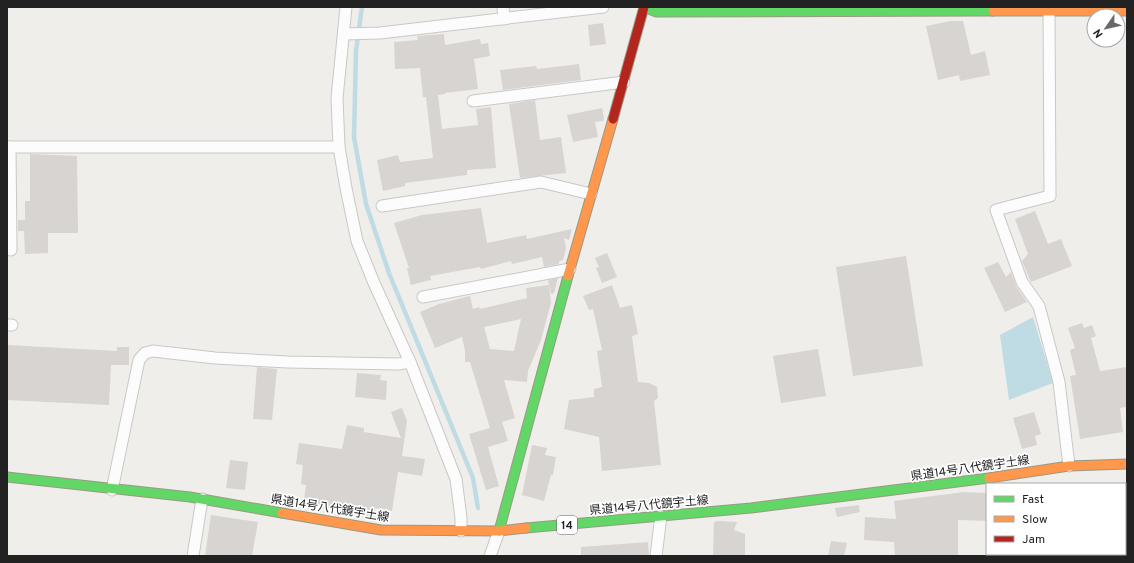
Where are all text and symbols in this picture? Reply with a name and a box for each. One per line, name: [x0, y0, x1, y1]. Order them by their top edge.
north arrow: [1086, 8, 1126, 48]
text: N: [1091, 26, 1107, 40]
street label: 県道14号八代鏡宇土線: [910, 453, 1031, 485]
legend: [986, 483, 1126, 555]
street label: 県道14号八代鏡宇土線: [269, 492, 390, 526]
text: Fast: [1022, 492, 1044, 508]
street label: 県道14号八代鏡宇土線: [589, 493, 709, 519]
text: Slow: [1022, 512, 1048, 528]
road number: 14: [557, 516, 577, 534]
text: Jam: [1022, 532, 1045, 548]

